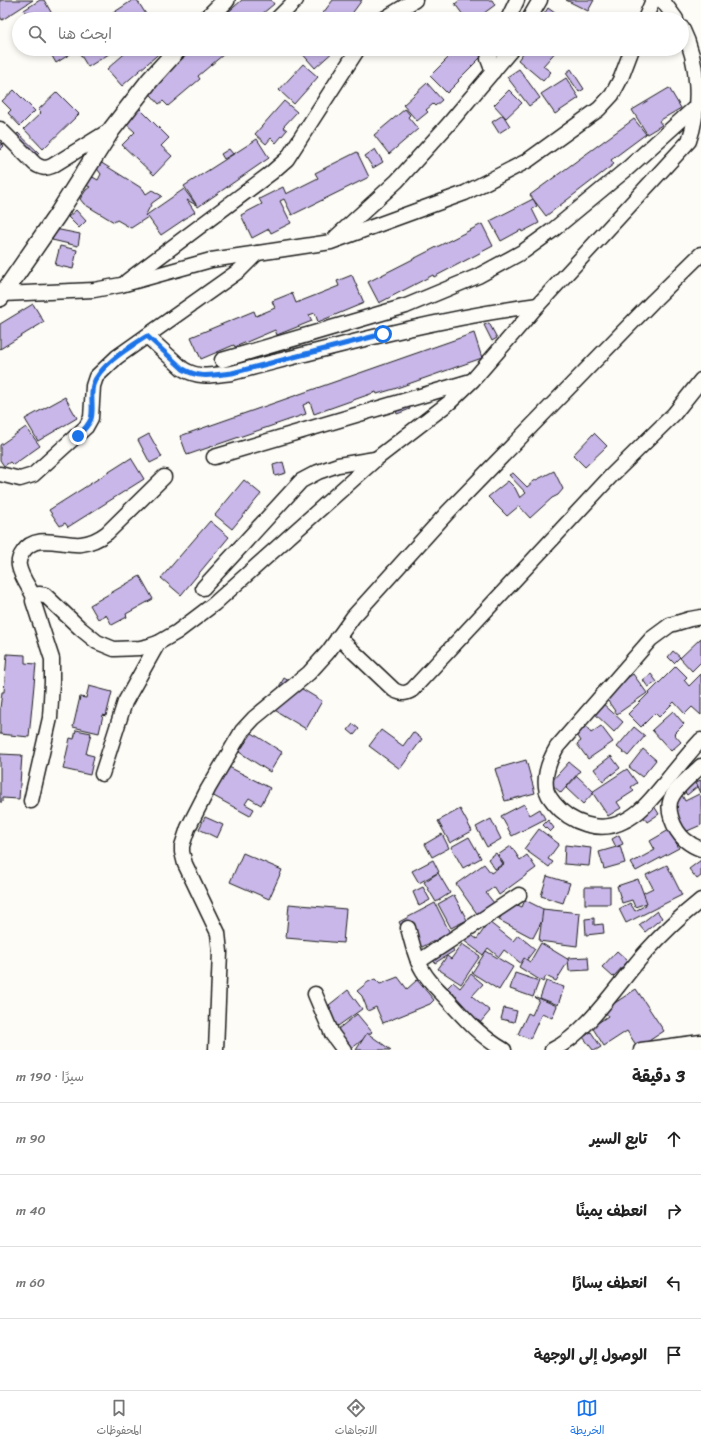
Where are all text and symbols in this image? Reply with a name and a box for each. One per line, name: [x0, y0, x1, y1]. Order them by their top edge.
search box: [12, 12, 689, 56]
text: ابحث هنا: [58, 21, 112, 47]
icon: search: [26, 23, 48, 45]
route start: [374, 325, 392, 343]
route end: [69, 427, 87, 445]
text: 3 دقيقة: [632, 1061, 685, 1091]
text: سيرًا · 190 m: [16, 1065, 84, 1088]
text: تابع السير: [590, 1126, 647, 1152]
text: 90 m: [16, 1127, 46, 1150]
icon: ahead: [663, 1128, 685, 1150]
text: انعطف يمينًا: [576, 1198, 647, 1224]
text: 40 m: [16, 1199, 46, 1222]
icon: right: [663, 1200, 685, 1222]
text: انعطف يسارًا: [572, 1270, 647, 1296]
text: 60 m: [16, 1271, 45, 1294]
icon: left: [663, 1272, 685, 1294]
text: الوصول إلى الوجهة: [534, 1342, 647, 1368]
icon: arrive: [663, 1344, 685, 1366]
tab: المحفوظات: [97, 1397, 142, 1440]
tab: الاتجاهات: [335, 1397, 377, 1440]
tab: الخريطة: [570, 1397, 605, 1440]

